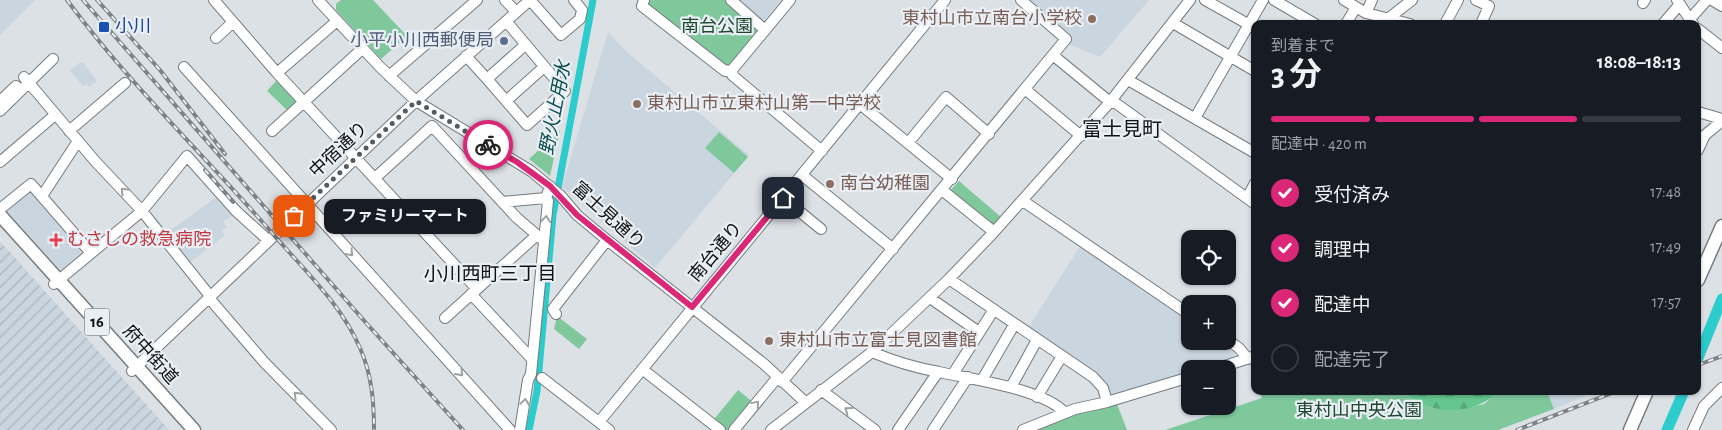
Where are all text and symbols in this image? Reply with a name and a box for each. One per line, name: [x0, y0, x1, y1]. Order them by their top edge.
place label: 東村山市立南台小学校: [902, 8, 1082, 28]
marker: 東村山市立南台小学校: [1086, 13, 1098, 25]
park label: 南台公園: [681, 16, 753, 36]
place label: 小川: [115, 17, 151, 36]
marker: 小川: [97, 20, 111, 34]
place label: 小平小川西郵便局: [350, 31, 494, 50]
marker: 小平小川西郵便局: [498, 35, 510, 47]
text: 到着まで: [1271, 38, 1335, 54]
text: 18:08–18:13: [1597, 53, 1681, 72]
water label: 野火止用水: [537, 57, 575, 156]
text: 3 分: [1271, 59, 1322, 91]
place label: 東村山市立東村山第一中学校: [647, 93, 881, 113]
marker: 東村山市立東村山第一中学校: [631, 98, 643, 110]
street label: 中宿通り: [306, 118, 371, 181]
district label: 富士見町: [1082, 118, 1162, 140]
courier: [463, 120, 513, 170]
icon: bike: [474, 131, 502, 159]
text: 配達中 · 420 m: [1271, 136, 1367, 152]
place label: 南台幼稚園: [840, 173, 930, 193]
pin: [762, 177, 804, 219]
street label: 富士見通り: [569, 178, 648, 253]
marker: 南台幼稚園: [824, 178, 836, 190]
icon: check: [1271, 179, 1299, 207]
icon: home: [769, 184, 797, 212]
text: 17:48: [1650, 184, 1681, 200]
text: 受付済み: [1314, 186, 1390, 205]
one-way arrow: [121, 188, 130, 197]
pin: [273, 195, 315, 237]
callout: ファミリーマート: [324, 198, 486, 234]
icon: bag: [280, 202, 308, 230]
text: ファミリーマート: [341, 208, 469, 224]
one-way arrow: [540, 215, 551, 223]
street label: 南台通り: [684, 217, 746, 285]
place label: むさしの救急病院: [67, 229, 211, 249]
map controls: [1181, 230, 1236, 415]
button: locate: [1181, 230, 1236, 285]
marker: むさしの救急病院: [49, 233, 63, 247]
icon: check: [1271, 234, 1299, 262]
text: 17:49: [1650, 239, 1681, 255]
text: 調理中: [1314, 241, 1371, 260]
one-way arrow: [344, 248, 353, 257]
district label: 小川西町三丁目: [423, 264, 557, 284]
icon: check: [1271, 289, 1299, 317]
text: 17:57: [1652, 294, 1681, 310]
button: +: [1181, 295, 1236, 350]
text: 配達中: [1314, 296, 1371, 315]
road number: 16: [84, 308, 110, 336]
street label: 府中街道: [119, 321, 182, 388]
place label: 東村山市立富士見図書館: [779, 330, 977, 350]
marker: 東村山市立富士見図書館: [763, 335, 775, 347]
text: 配達完了: [1314, 351, 1390, 370]
button: −: [1181, 360, 1236, 415]
one-way arrow: [454, 368, 463, 377]
one-way arrow: [294, 392, 303, 401]
one-way arrow: [520, 397, 530, 406]
one-way arrow: [750, 400, 759, 409]
park label: 東村山中央公園: [1296, 400, 1422, 420]
one-way arrow: [844, 407, 854, 416]

